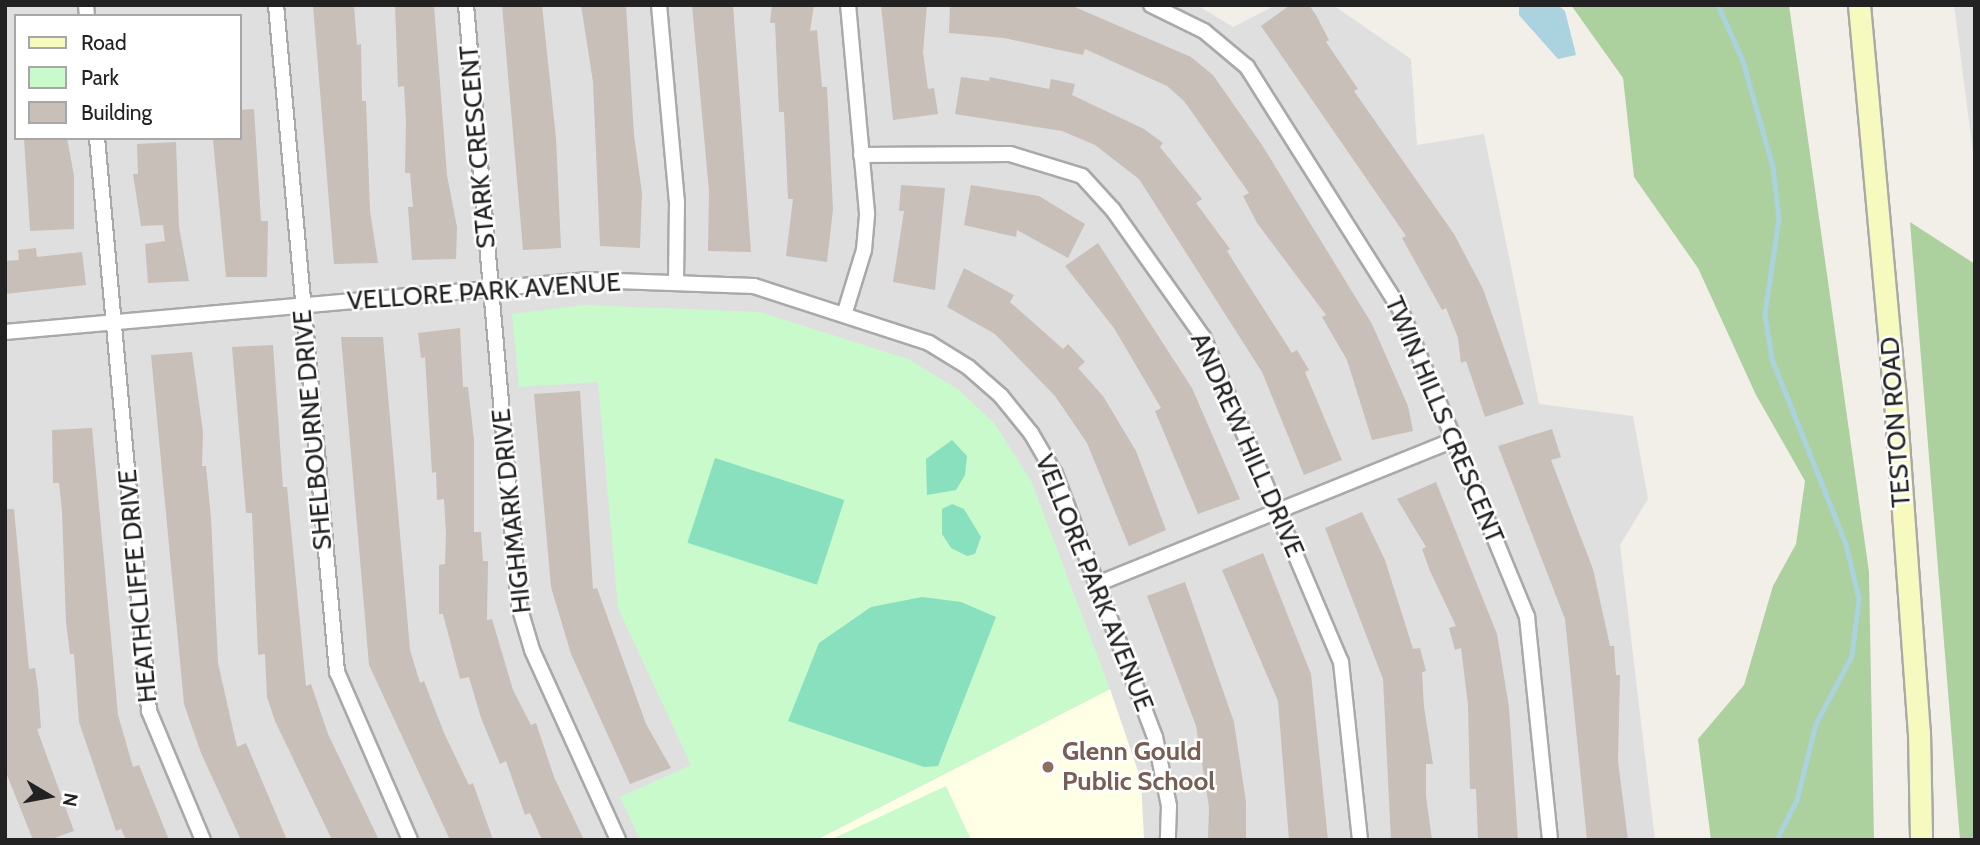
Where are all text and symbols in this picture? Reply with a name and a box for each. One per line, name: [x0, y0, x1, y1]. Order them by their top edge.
legend: [14, 14, 242, 140]
text: Road: [81, 30, 127, 55]
street label: STARK CRESCENT: [454, 44, 502, 250]
text: Park: [81, 65, 119, 90]
text: Building: [81, 100, 152, 125]
street label: VELLORE PARK AVENUE: [346, 267, 622, 317]
street label: TWIN HILLS CRESCENT: [1378, 292, 1510, 548]
street label: SHELBOURNE DRIVE: [287, 309, 339, 551]
street label: ANDREW HILL DRIVE: [1184, 328, 1310, 562]
street label: TESTON ROAD: [1874, 336, 1918, 508]
street label: HIGHMARK DRIVE: [486, 407, 538, 615]
street label: VELLORE PARK AVENUE: [1028, 450, 1160, 716]
street label: HEATHCLIFFE DRIVE: [112, 468, 164, 704]
place label: Glenn Gould Public School: [1062, 736, 1215, 798]
marker: Glenn Gould Public School: [1040, 759, 1056, 775]
north arrow: [14, 761, 84, 831]
text: N: [58, 791, 83, 808]

